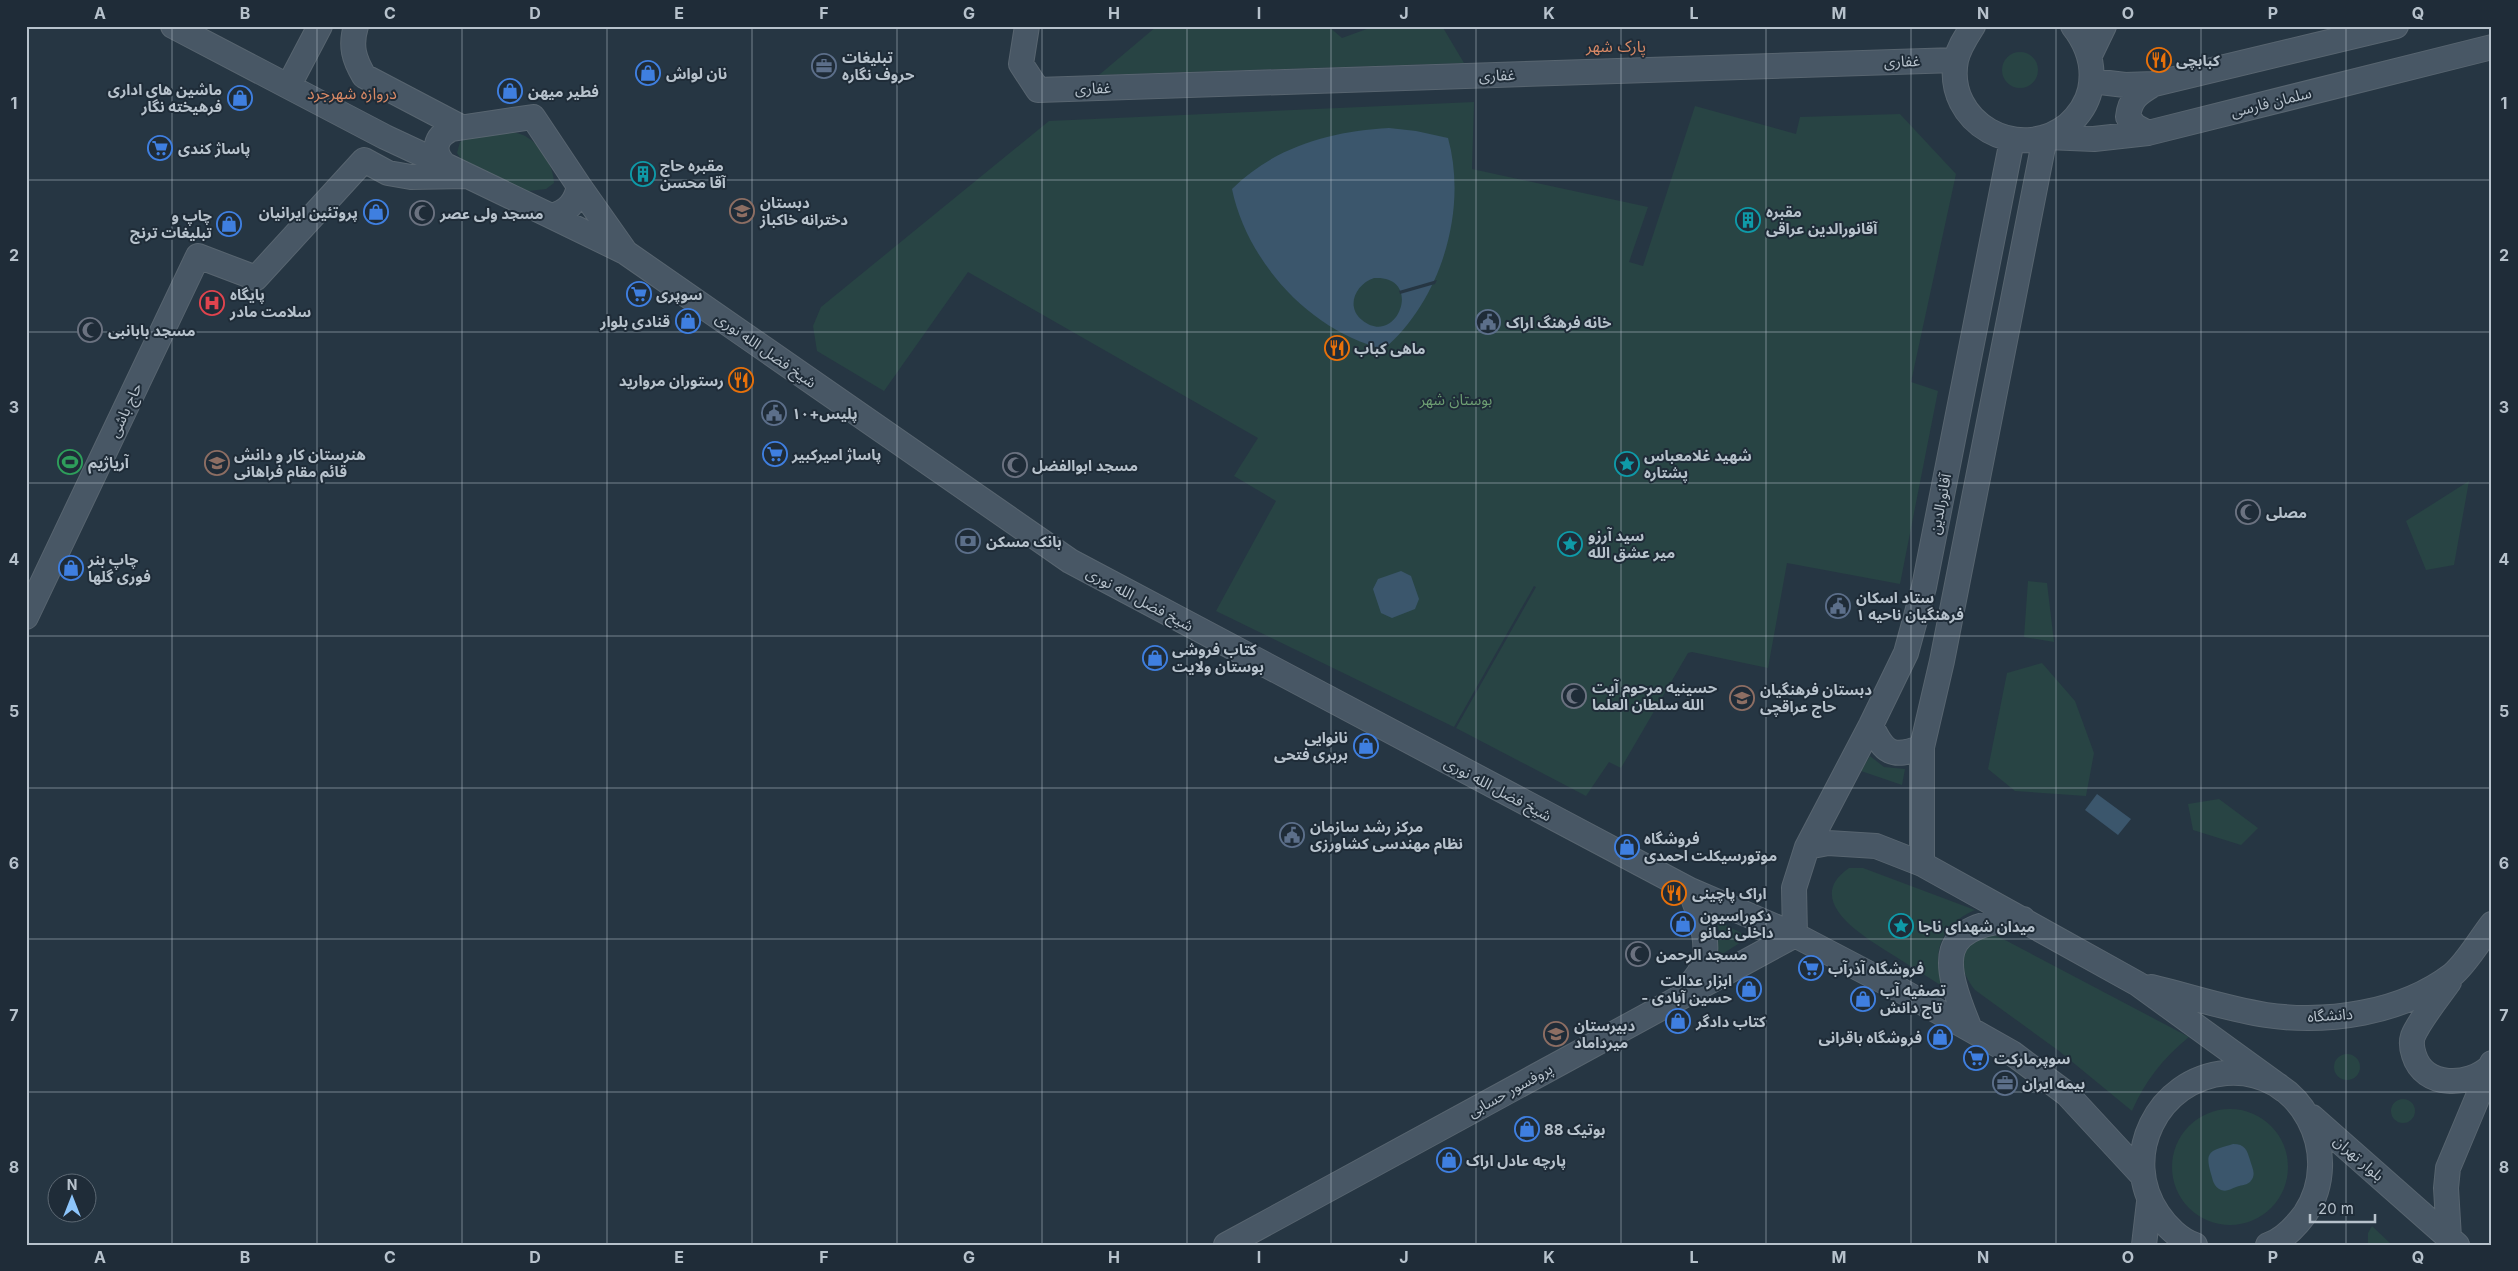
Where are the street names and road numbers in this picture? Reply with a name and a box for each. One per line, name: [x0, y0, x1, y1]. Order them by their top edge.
street label: غفاری: [1884, 51, 1921, 71]
street label: غفاری: [1479, 65, 1516, 85]
street label: غفاری: [1075, 78, 1112, 98]
street label: سلمان فارسی: [2229, 83, 2314, 121]
street label: شیخ فضل الله نوری: [710, 308, 820, 394]
street label: حاج باشی: [104, 379, 149, 442]
street label: آقانورالدین: [1925, 471, 1955, 536]
street label: شیخ فضل الله نوری: [1082, 563, 1197, 638]
street label: شیخ فضل الله نوری: [1440, 753, 1555, 828]
street label: دانشگاه: [2307, 1004, 2353, 1026]
street label: پروفسور حسابی: [1464, 1059, 1556, 1122]
street label: بلوار تهران: [2330, 1131, 2388, 1185]

